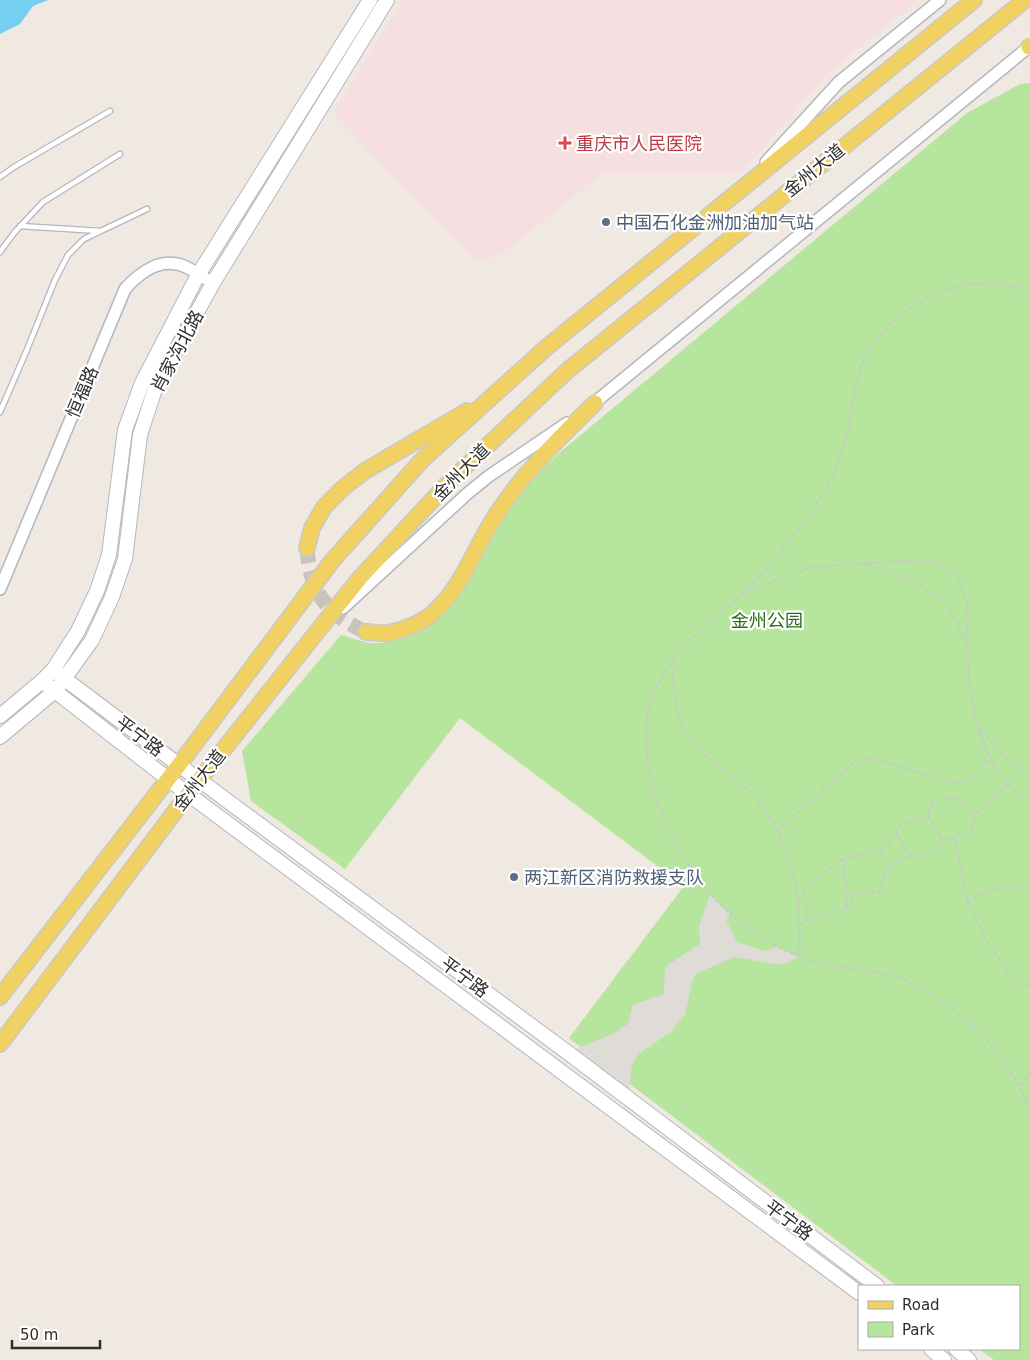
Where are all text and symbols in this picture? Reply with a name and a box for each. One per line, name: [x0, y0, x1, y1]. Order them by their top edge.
place label: 重庆市人民医院: [576, 133, 702, 154]
marker: 重庆市人民医院: [558, 136, 572, 150]
street label: 金州大道: [779, 139, 849, 201]
place label: 中国石化金洲加油加气站: [616, 212, 814, 233]
marker: 中国石化金洲加油加气站: [600, 216, 612, 228]
street label: 肖家沟北路: [147, 306, 207, 396]
street label: 恒福路: [62, 363, 102, 421]
street label: 金州大道: [428, 439, 494, 505]
park label: 金州公园: [731, 610, 803, 631]
street label: 平宁路: [112, 711, 168, 761]
street label: 金州大道: [169, 745, 229, 815]
place label: 两江新区消防救援支队: [524, 867, 704, 888]
marker: 两江新区消防救援支队: [508, 871, 520, 883]
street label: 平宁路: [437, 952, 493, 1002]
street label: 平宁路: [761, 1195, 817, 1245]
legend: [858, 1285, 1020, 1350]
text: Road: [902, 1296, 940, 1314]
scale bar: [12, 1318, 100, 1350]
text: Park: [902, 1321, 935, 1339]
text: 50 m: [20, 1326, 58, 1344]

